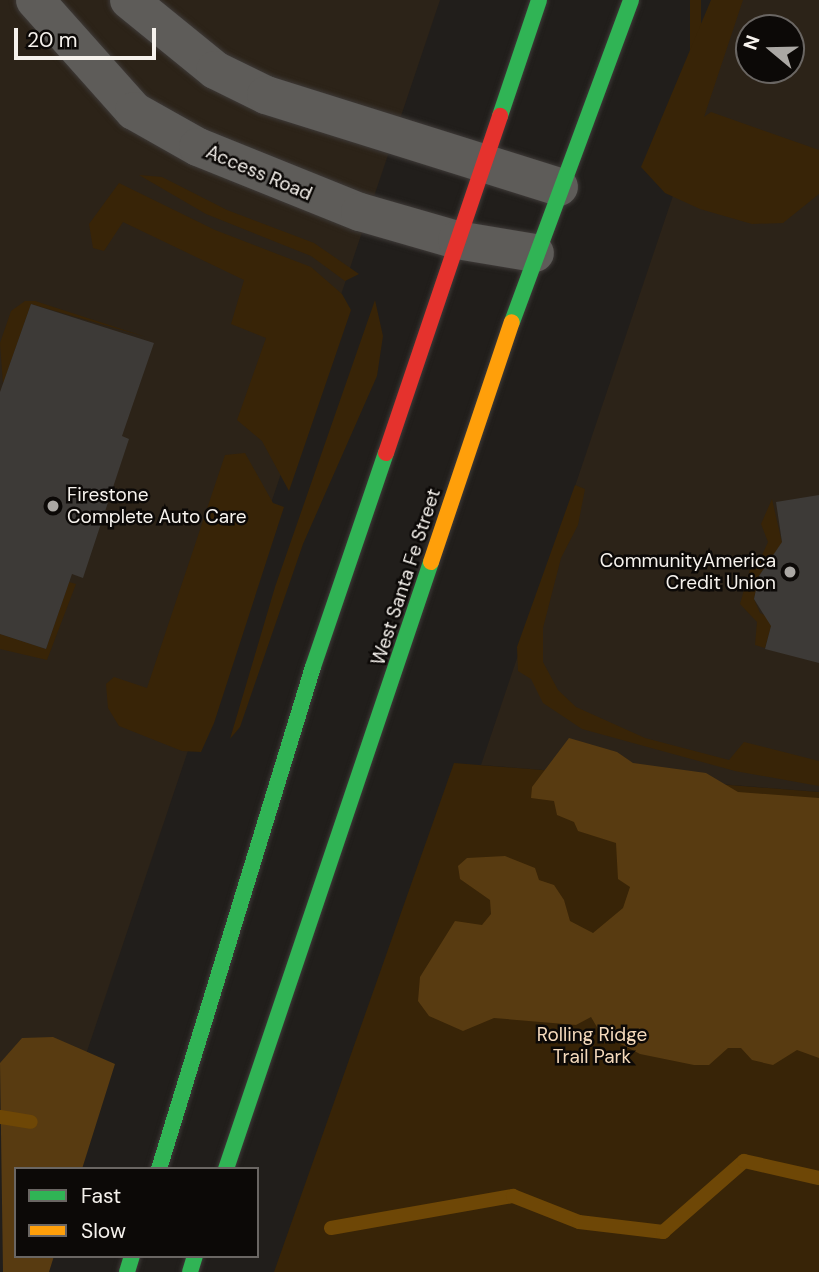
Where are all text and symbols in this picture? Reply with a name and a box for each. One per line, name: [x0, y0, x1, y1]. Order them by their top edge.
scale bar: [18, 14, 159, 58]
north arrow: [735, 14, 805, 84]
text: 20 m: [27, 26, 78, 54]
text: N: [737, 32, 766, 53]
street label: Access Road: [203, 140, 315, 206]
place label: Firestone Complete Auto Care: [67, 484, 247, 528]
street label: West Santa Fe Street: [367, 486, 445, 668]
marker: Firestone Complete Auto Care: [45, 498, 61, 514]
place label: CommunityAmerica Credit Union: [600, 550, 776, 594]
marker: CommunityAmerica Credit Union: [782, 564, 798, 580]
park label: Rolling Ridge Trail Park: [537, 1024, 647, 1068]
legend: [14, 1167, 259, 1258]
text: Fast: [81, 1182, 121, 1210]
text: Slow: [81, 1217, 126, 1245]

